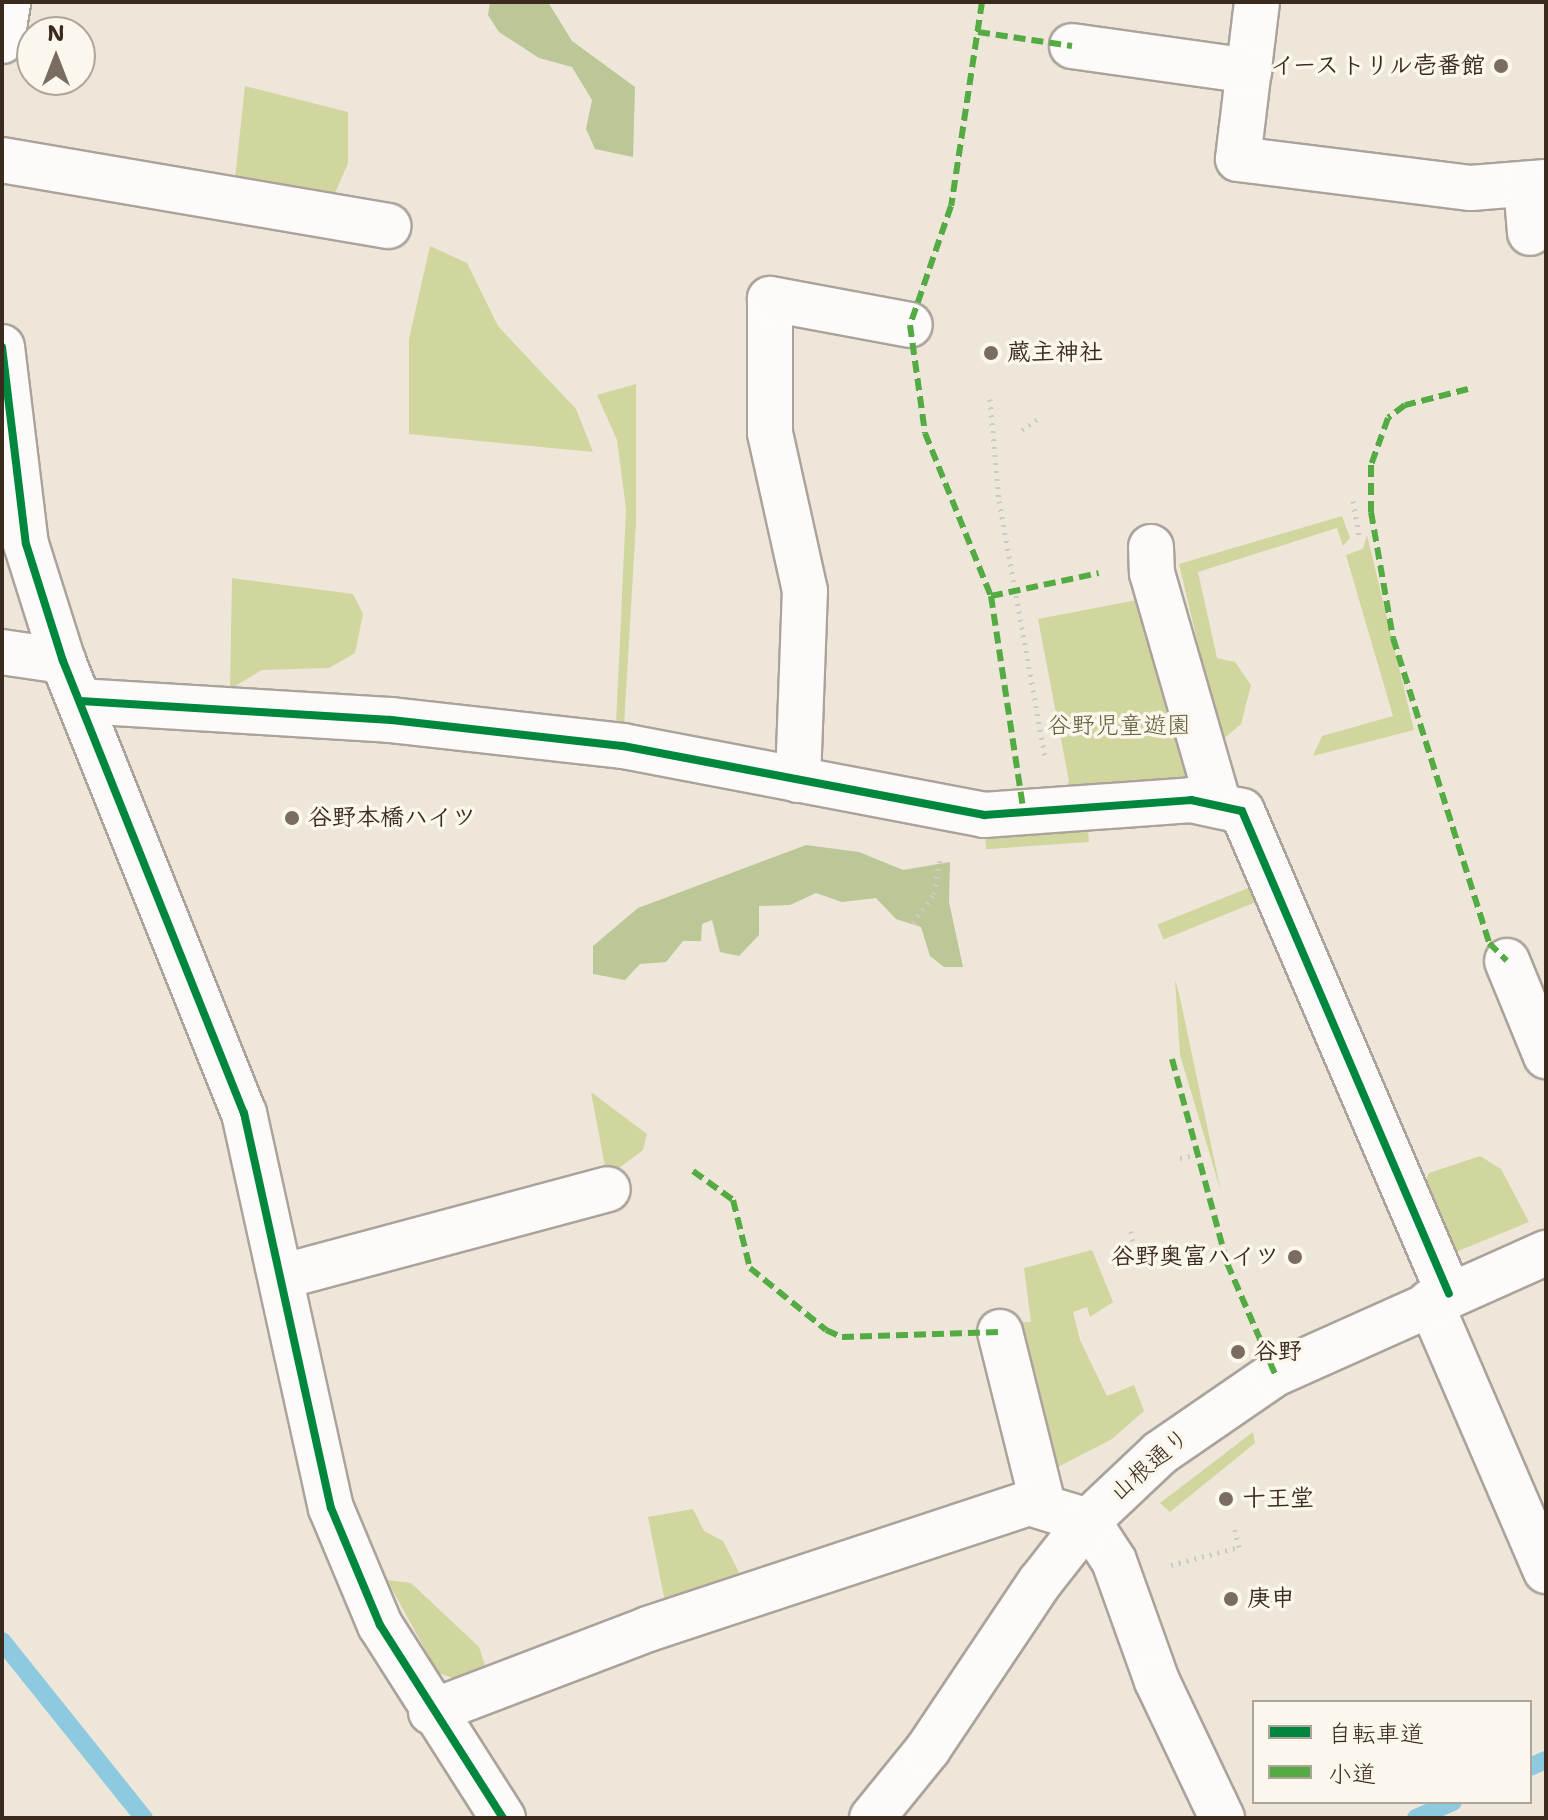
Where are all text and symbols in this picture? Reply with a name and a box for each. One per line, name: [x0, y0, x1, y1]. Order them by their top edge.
north arrow: [16, 16, 96, 96]
text: N: [47, 19, 65, 48]
place label: イーストリル壱番館: [1271, 52, 1485, 80]
marker: イーストリル壱番館: [1492, 57, 1510, 75]
place label: 蔵主神社: [1007, 339, 1103, 367]
marker: 蔵主神社: [982, 344, 1000, 362]
park label: 谷野児童遊園: [1047, 712, 1191, 740]
place label: 谷野本橋ハイツ: [308, 804, 476, 832]
marker: 谷野本橋ハイツ: [283, 809, 301, 827]
place label: 谷野奥富ハイツ: [1111, 1243, 1279, 1271]
marker: 谷野奥富ハイツ: [1286, 1248, 1304, 1266]
place label: 谷野: [1254, 1338, 1302, 1366]
marker: 谷野: [1229, 1343, 1247, 1361]
street label: 山根通り: [1104, 1423, 1196, 1507]
place label: 十王堂: [1242, 1485, 1314, 1513]
marker: 十王堂: [1217, 1490, 1235, 1508]
place label: 庚申: [1247, 1585, 1295, 1613]
marker: 庚申: [1222, 1590, 1240, 1608]
legend: [1252, 1700, 1532, 1804]
text: 自転車道: [1328, 1718, 1424, 1750]
text: 小道: [1328, 1758, 1376, 1790]

